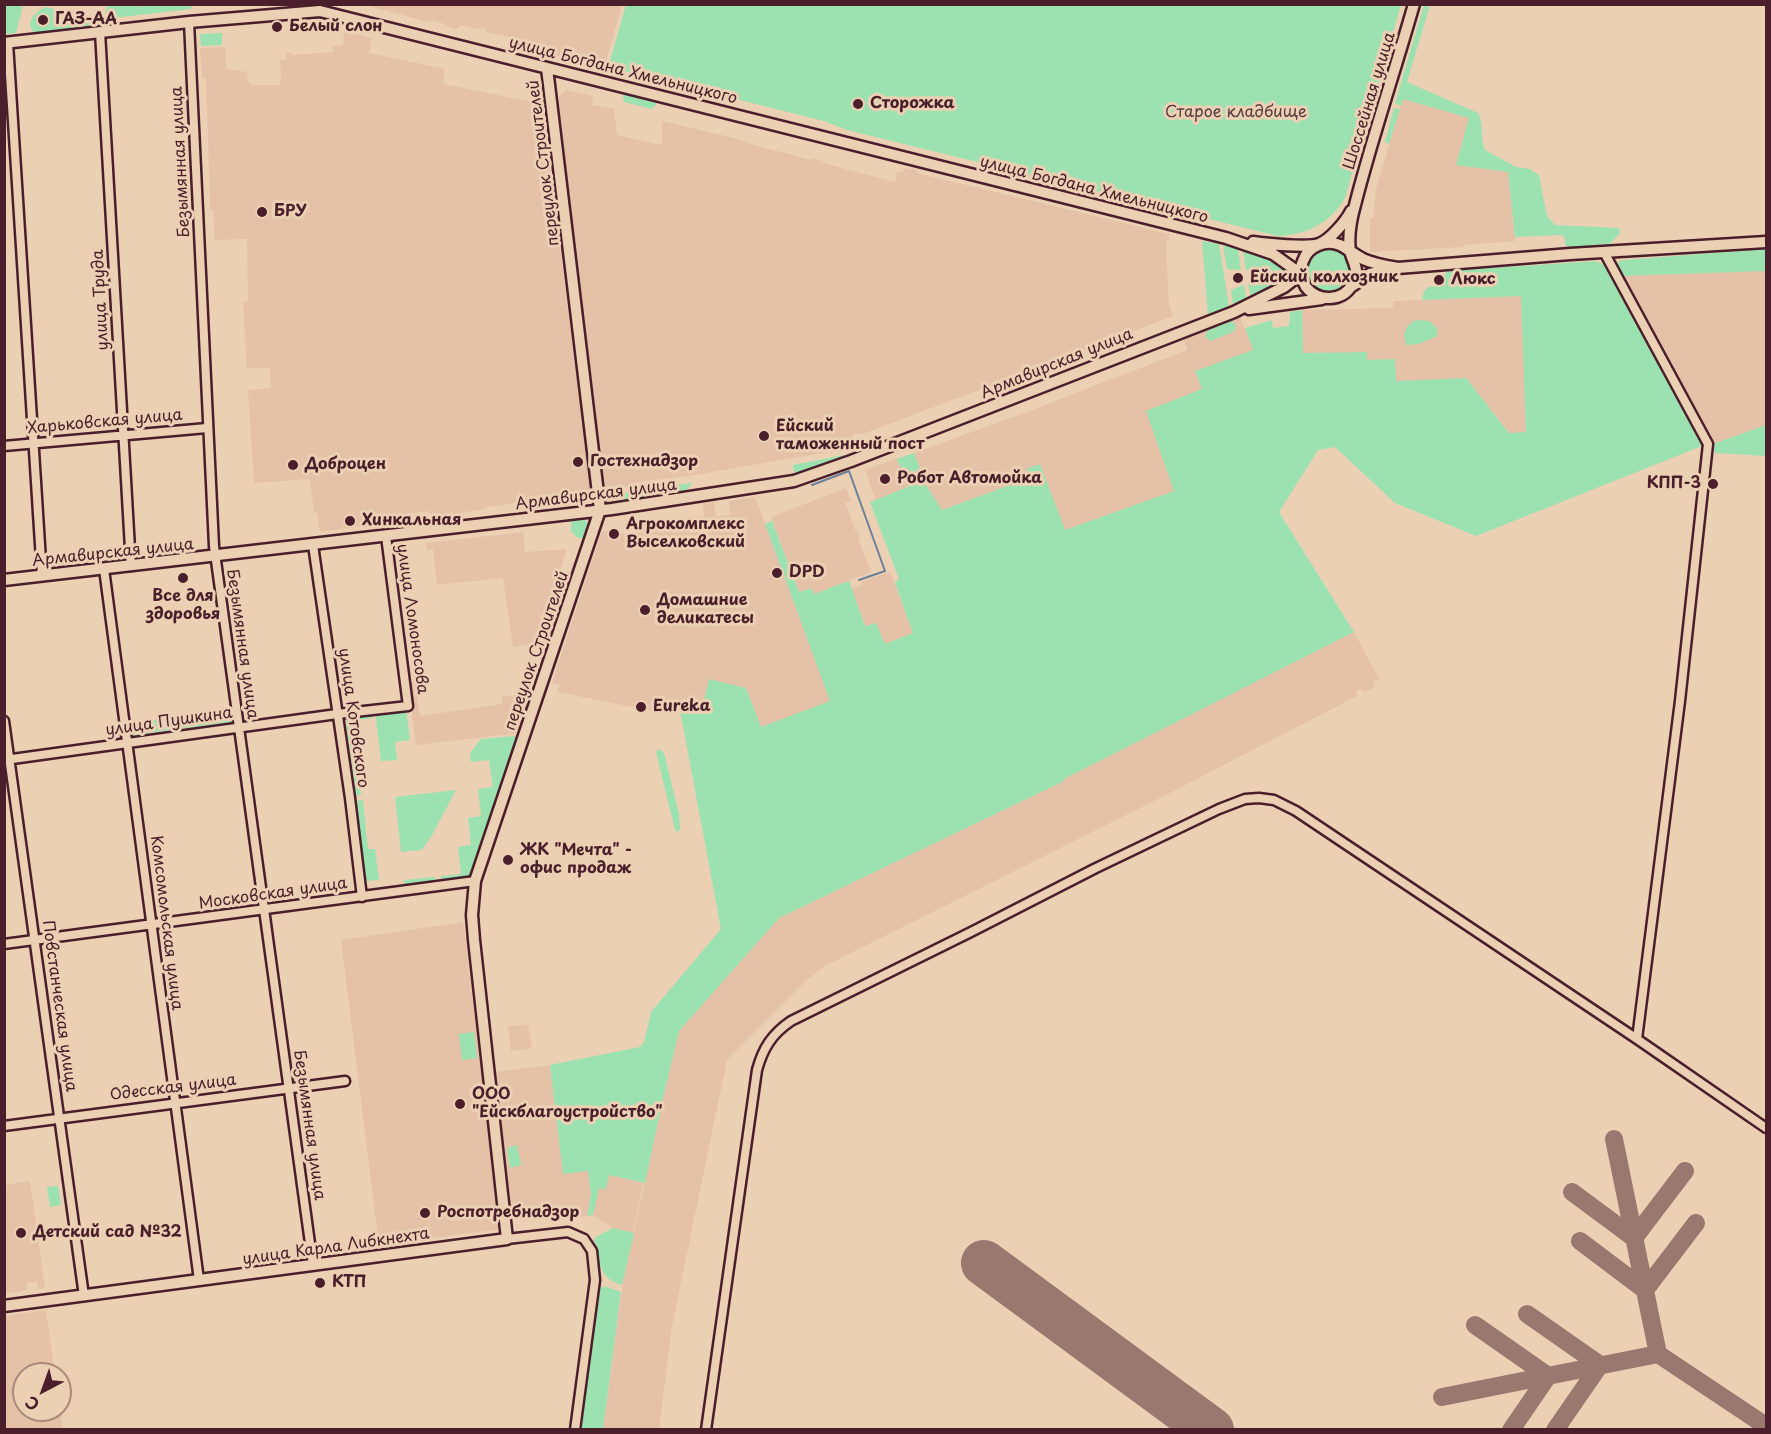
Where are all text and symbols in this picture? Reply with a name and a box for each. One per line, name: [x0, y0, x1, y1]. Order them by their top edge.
place label: ГАЗ-АА: [55, 10, 117, 30]
marker: ГАЗ-АА: [36, 13, 50, 27]
place label: Белый слон: [289, 17, 382, 37]
marker: Белый слон: [270, 20, 284, 34]
street label: Шоссейная улица: [1340, 30, 1400, 172]
street label: улица Богдана Хмельницкого: [507, 33, 739, 109]
street label: переулок Строителей: [524, 79, 564, 247]
street label: Безымянная улица: [167, 86, 195, 238]
place label: Сторожка: [870, 94, 955, 114]
marker: Сторожка: [851, 97, 865, 111]
park label: Старое кладбище: [1165, 103, 1307, 123]
street label: улица Богдана Хмельницкого: [978, 152, 1210, 228]
place label: БРУ: [274, 202, 306, 222]
marker: БРУ: [255, 205, 269, 219]
street label: улица Труда: [89, 249, 113, 351]
place label: Ейский колхозник: [1250, 268, 1398, 288]
place label: Люкс: [1451, 270, 1496, 290]
marker: Ейский колхозник: [1231, 271, 1245, 285]
marker: Люкс: [1432, 273, 1446, 287]
street label: Армавирская улица: [978, 325, 1136, 403]
street label: Харьковская улица: [27, 406, 183, 438]
place label: Ейский таможенный пост: [776, 417, 924, 455]
marker: Ейский таможенный пост: [757, 429, 771, 443]
place label: Гостехнадзор: [590, 452, 698, 472]
place label: Доброцен: [305, 455, 386, 475]
marker: Гостехнадзор: [571, 455, 585, 469]
marker: Доброцен: [286, 458, 300, 472]
place label: Робот Автомойка: [897, 469, 1042, 489]
marker: Робот Автомойка: [878, 472, 892, 486]
place label: КПП-3: [1647, 474, 1701, 494]
street label: Армавирская улица: [514, 476, 678, 514]
marker: КПП-3: [1706, 477, 1720, 491]
place label: Хинкальная: [362, 511, 461, 531]
marker: Хинкальная: [343, 514, 357, 528]
place label: Агрокомплекс Выселковский: [626, 515, 745, 553]
marker: Агрокомплекс Выселковский: [607, 527, 621, 541]
street label: Армавирская улица: [31, 535, 195, 571]
street label: улица Ломоносова: [392, 543, 432, 695]
place label: DPD: [789, 563, 825, 583]
marker: DPD: [770, 566, 784, 580]
street label: Безымянная улица: [222, 568, 262, 720]
street label: переулок Строителей: [501, 569, 573, 733]
marker: Все для здоровья: [176, 571, 190, 585]
place label: Все для здоровья: [146, 587, 220, 625]
place label: Домашние деликатесы: [657, 591, 754, 629]
marker: Домашние деликатесы: [638, 603, 652, 617]
street label: улица Котовского: [334, 647, 372, 789]
place label: Eureka: [653, 697, 710, 717]
marker: Eureka: [634, 700, 648, 714]
street label: улица Пушкина: [104, 704, 234, 740]
street label: Комсомольская улица: [146, 835, 186, 1011]
place label: ЖК "Мечта" - офис продаж: [520, 841, 632, 879]
marker: ЖК "Мечта" - офис продаж: [501, 853, 515, 867]
street label: Московская улица: [198, 874, 348, 914]
street label: Повстанческая улица: [37, 919, 81, 1093]
street label: Безымянная улица: [289, 1049, 329, 1201]
street label: Одесская улица: [109, 1071, 237, 1105]
place label: ООО "Ейскблагоустройство": [472, 1085, 663, 1123]
marker: ООО "Ейскблагоустройство": [453, 1097, 467, 1111]
place label: Роспотребнадзор: [437, 1203, 579, 1223]
marker: Роспотребнадзор: [418, 1206, 432, 1220]
place label: Детский сад №32: [33, 1223, 182, 1243]
street label: улица Карла Либкнехта: [241, 1224, 431, 1270]
marker: Детский сад №32: [14, 1226, 28, 1240]
place label: КТП: [332, 1273, 367, 1293]
marker: КТП: [313, 1276, 327, 1290]
north arrow: [12, 1362, 72, 1422]
text: С: [19, 1391, 44, 1417]

